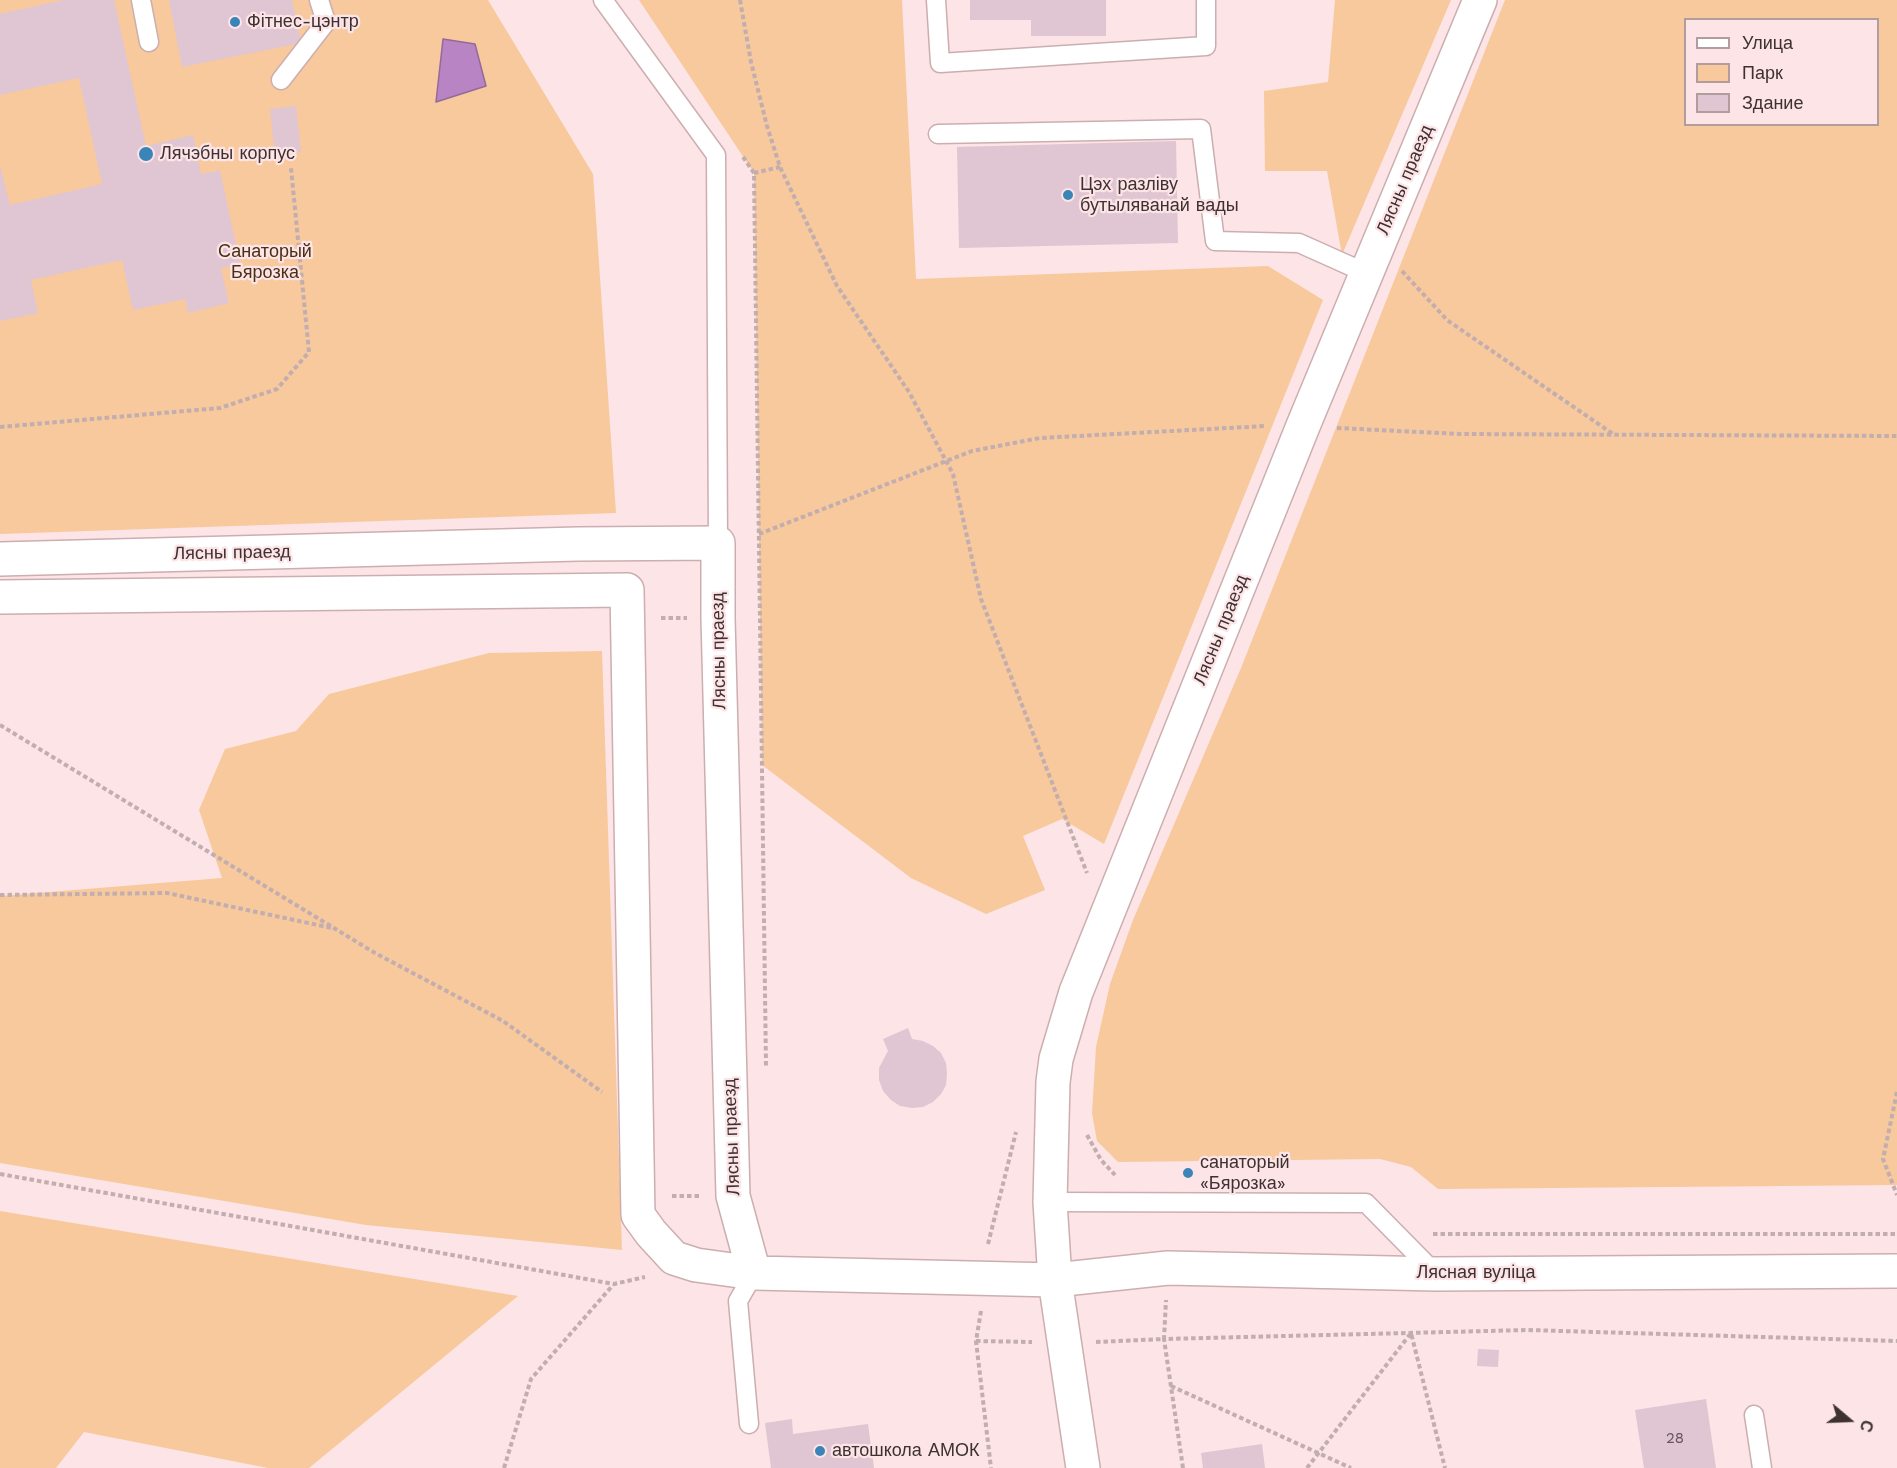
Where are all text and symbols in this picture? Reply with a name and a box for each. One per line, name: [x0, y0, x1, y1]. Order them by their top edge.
place label: Фітнес-цэнтр: [247, 11, 359, 33]
marker: Фітнес-цэнтр: [228, 15, 242, 29]
legend: [1684, 18, 1879, 126]
text: Улица: [1742, 32, 1793, 53]
text: Парк: [1742, 62, 1783, 83]
text: Здание: [1742, 92, 1803, 113]
street label: Лясны праезд: [1372, 122, 1438, 238]
place label: Лячэбны корпус: [160, 143, 295, 165]
marker: Лячэбны корпус: [137, 145, 155, 163]
place label: Цэх разліву бутыляванай вады: [1080, 174, 1239, 216]
marker: Цэх разліву бутыляванай вады: [1061, 188, 1075, 202]
park label: Санаторый Бярозка: [218, 241, 312, 284]
street label: Лясны праезд: [173, 541, 291, 565]
street label: Лясны праезд: [1189, 572, 1253, 688]
street label: Лясны праезд: [707, 592, 731, 710]
street label: Лясны праезд: [719, 1078, 745, 1196]
place label: санаторый «Бярозка»: [1200, 1152, 1290, 1194]
marker: санаторый «Бярозка»: [1181, 1166, 1195, 1180]
street label: Лясная вуліца: [1417, 1262, 1535, 1284]
north arrow: [1819, 1390, 1879, 1450]
text: С: [1856, 1417, 1877, 1435]
house number: 28: [1666, 1430, 1684, 1448]
place label: автошкола АМОК: [832, 1440, 980, 1462]
marker: автошкола АМОК: [813, 1444, 827, 1458]

